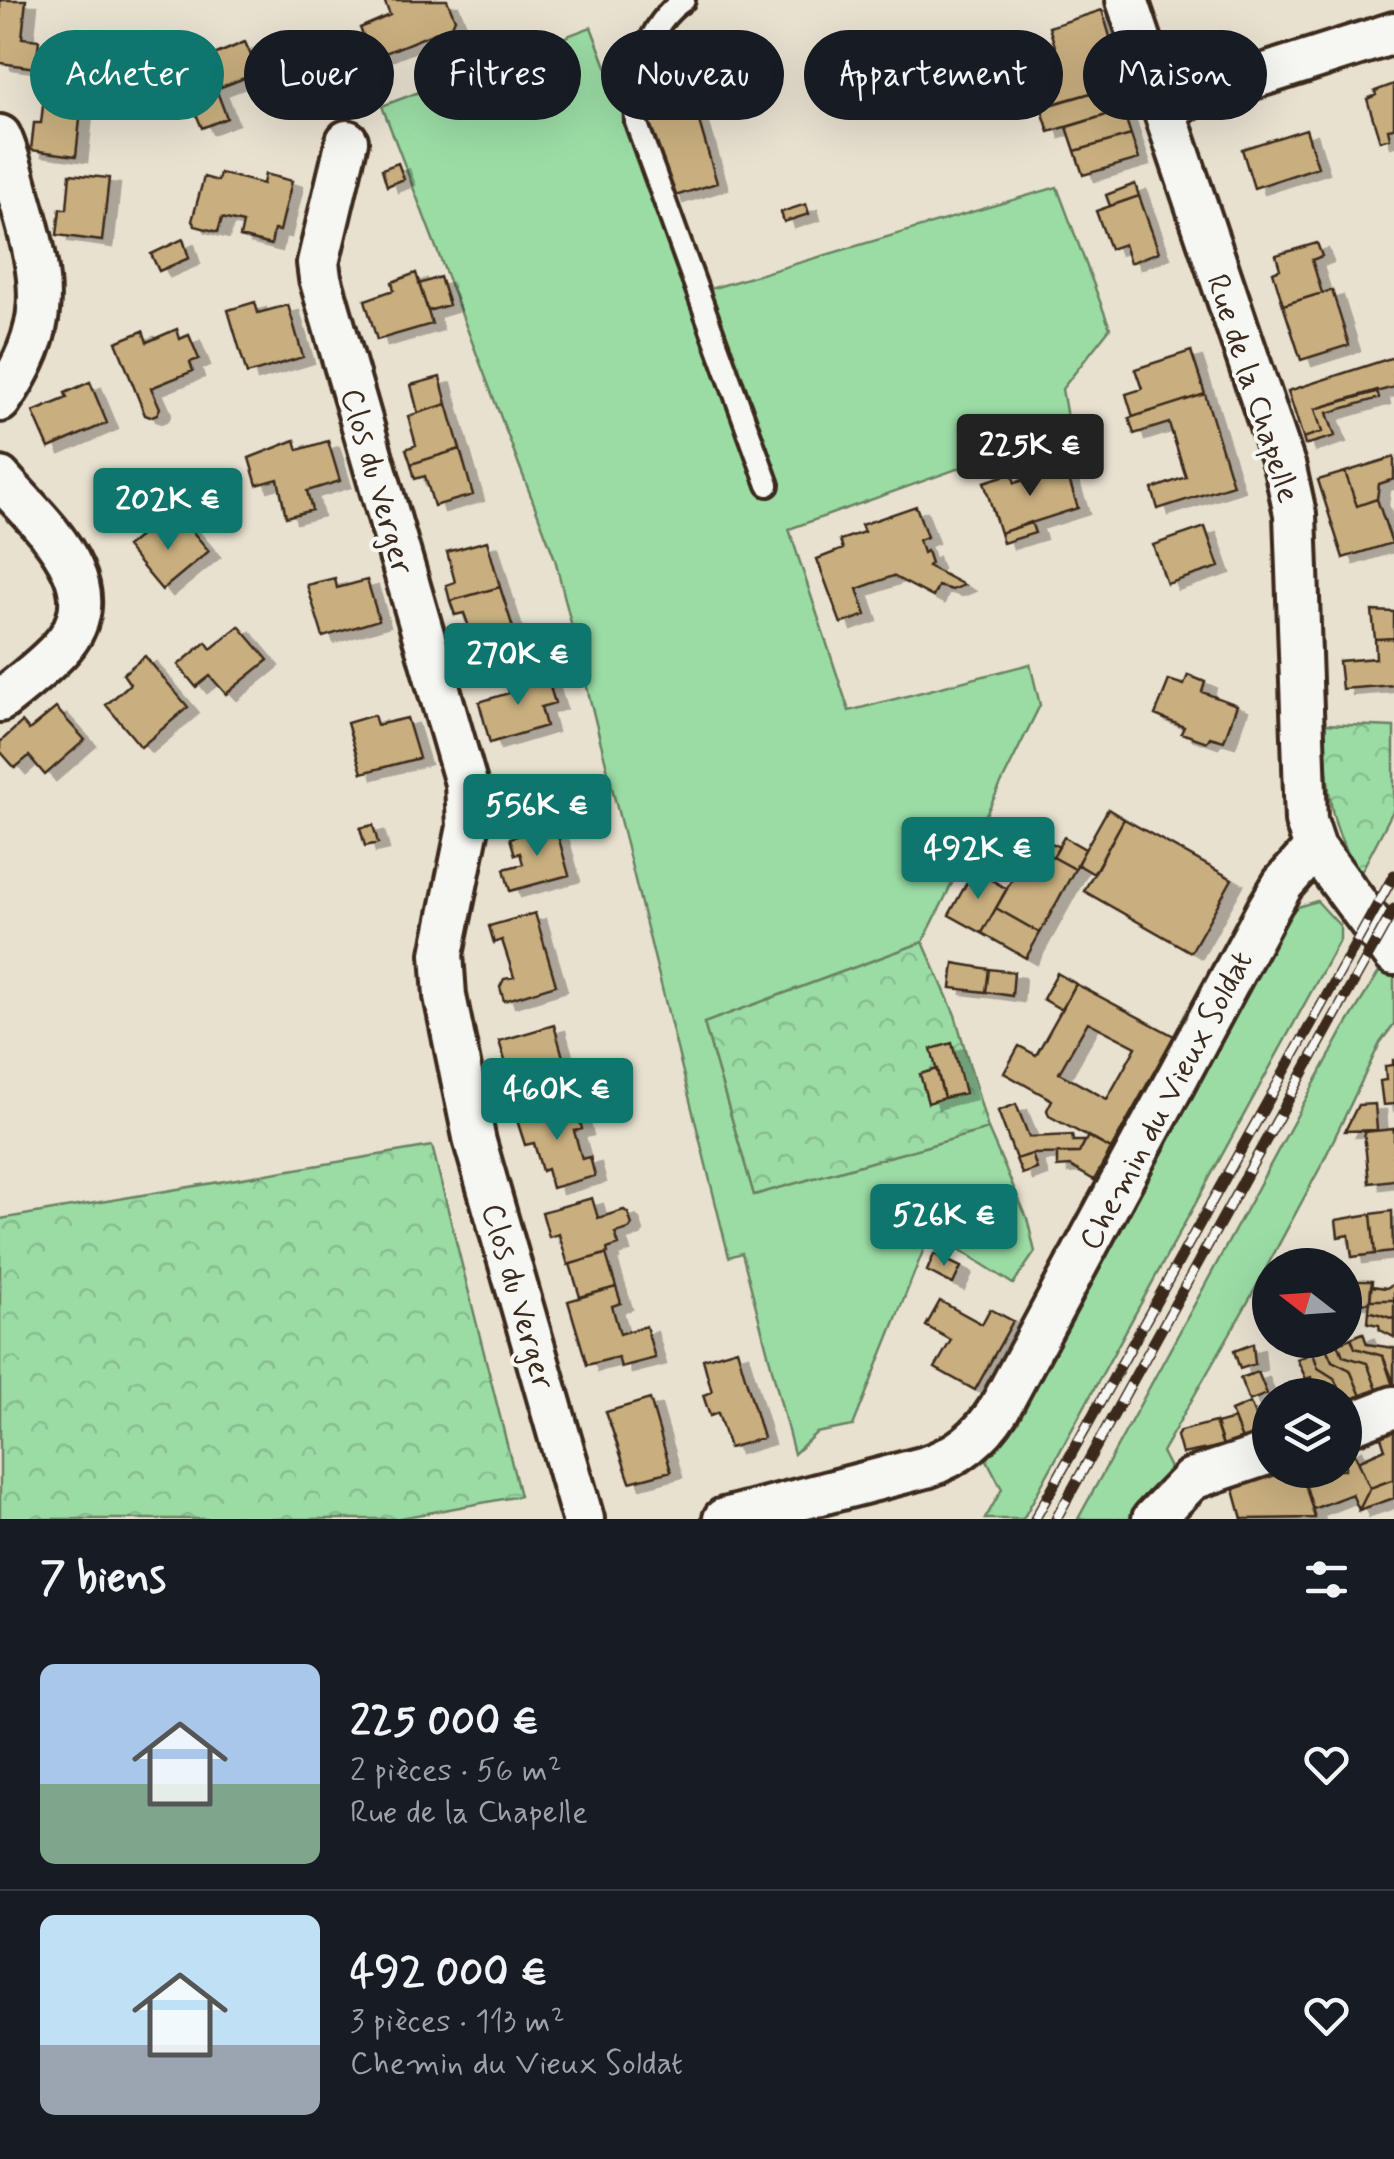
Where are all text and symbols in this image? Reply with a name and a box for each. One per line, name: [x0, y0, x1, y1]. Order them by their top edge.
chip: Acheter: [30, 30, 224, 120]
chip: Louer: [244, 30, 394, 120]
chip: Filtres: [414, 30, 581, 120]
chip: Nouveau: [601, 30, 784, 120]
chip: Appartement: [804, 30, 1063, 120]
chip: Maison: [1083, 30, 1267, 120]
street label: Rue de la Chapelle: [1195, 269, 1309, 508]
street label: Clos du Verger: [330, 384, 423, 580]
pin: 225K €: [949, 414, 1111, 499]
text: 225K €: [979, 425, 1081, 467]
pin: 202K €: [87, 468, 249, 553]
text: 202K €: [115, 479, 221, 521]
pin: 270K €: [437, 623, 599, 708]
text: 270K €: [466, 634, 570, 676]
pin: 556K €: [456, 774, 618, 859]
text: 556K €: [485, 785, 589, 827]
pin: 492K €: [897, 817, 1059, 902]
text: 492K €: [924, 828, 1033, 870]
street label: Chemin du Vieux Soldat: [1070, 944, 1263, 1258]
pin: 460K €: [476, 1058, 638, 1143]
text: 460K €: [503, 1069, 611, 1111]
pin: 526K €: [863, 1184, 1025, 1269]
text: 526K €: [892, 1195, 996, 1237]
street label: Clos du Verger: [471, 1199, 564, 1395]
north arrow: [1252, 1248, 1362, 1358]
map controls: [1252, 1248, 1362, 1488]
button: layers: [1252, 1378, 1362, 1488]
text: 7 biens: [40, 1552, 166, 1607]
icon: filters: [1299, 1552, 1354, 1607]
text: 225 000 €: [350, 1695, 539, 1750]
icon: home: [120, 1704, 240, 1824]
icon: heart: [1299, 1737, 1354, 1792]
text: 2 pièces · 56 m²: [350, 1750, 562, 1792]
text: Rue de la Chapelle: [350, 1792, 588, 1834]
text: 492 000 €: [350, 1946, 548, 2001]
icon: home: [120, 1955, 240, 2075]
icon: heart: [1299, 1988, 1354, 2043]
text: 3 pièces · 113 m²: [350, 2001, 565, 2043]
text: Chemin du Vieux Soldat: [350, 2043, 683, 2085]

